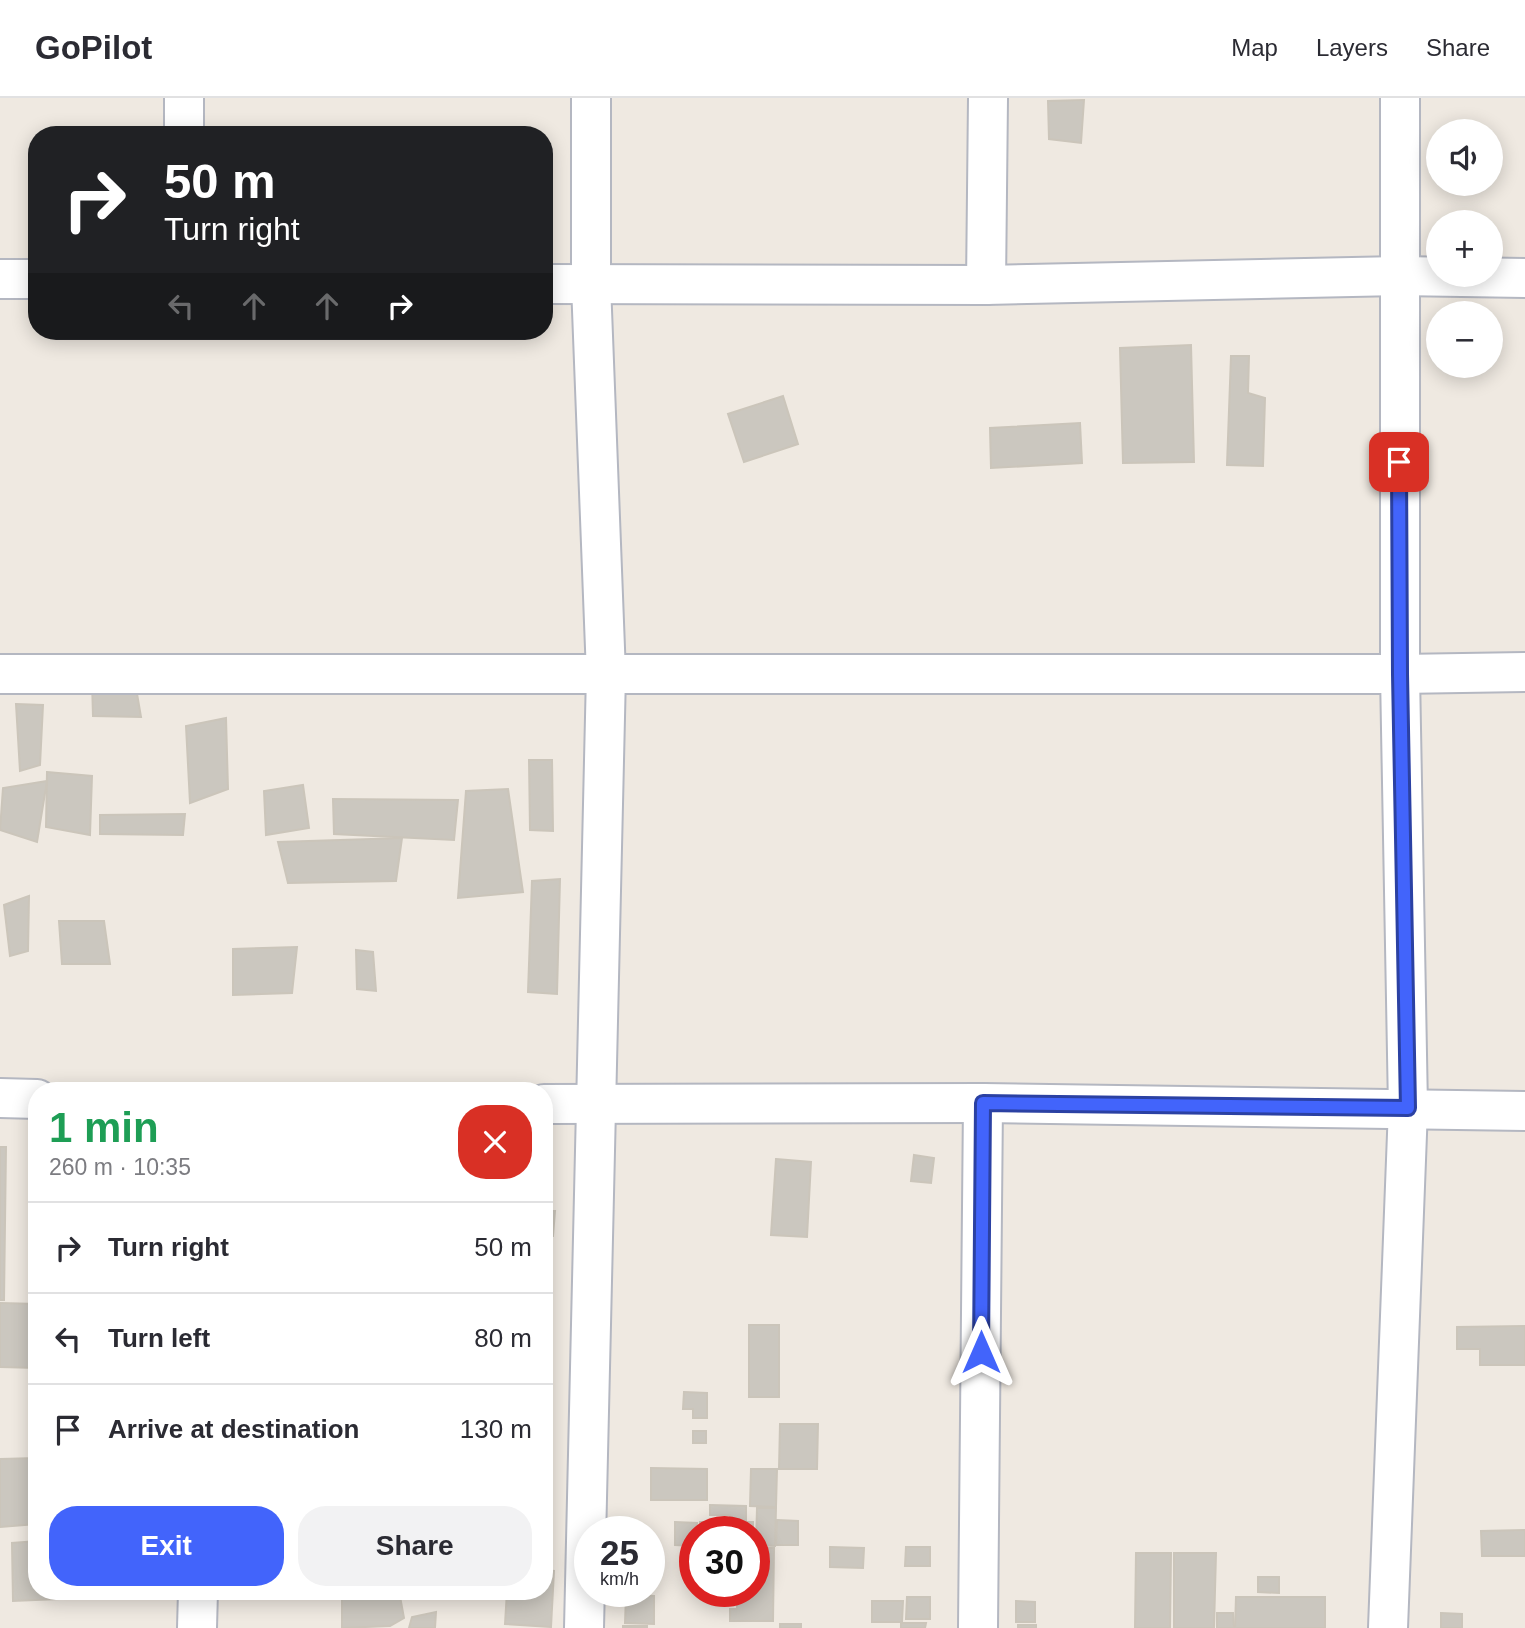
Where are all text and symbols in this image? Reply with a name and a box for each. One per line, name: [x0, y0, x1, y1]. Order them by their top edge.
text: GoPilot: [35, 29, 152, 66]
text: Map: [1231, 34, 1278, 61]
text: Layers: [1316, 34, 1388, 61]
text: Share: [1426, 34, 1490, 61]
map controls: [1426, 119, 1503, 378]
button: sound: [1426, 119, 1503, 196]
icon: right: [49, 154, 140, 245]
text: 50 m: [164, 154, 276, 208]
button: +: [1426, 210, 1503, 287]
text: Turn right: [164, 211, 300, 247]
icon: left: [162, 287, 200, 325]
icon: ahead: [235, 287, 273, 325]
icon: ahead: [308, 287, 346, 325]
icon: right: [381, 287, 419, 325]
button: −: [1426, 301, 1503, 378]
pin: [1369, 432, 1429, 492]
icon: arrive: [1380, 443, 1418, 481]
text: 1 min: [49, 1104, 159, 1151]
button: close: [458, 1105, 532, 1179]
text: 260 m · 10:35: [49, 1154, 191, 1180]
icon: right: [49, 1229, 87, 1267]
text: Turn right: [108, 1232, 229, 1262]
text: 50 m: [474, 1232, 532, 1262]
position arrow: [944, 1315, 1018, 1389]
icon: left: [49, 1320, 87, 1358]
text: Turn left: [108, 1323, 210, 1353]
text: 80 m: [474, 1323, 532, 1353]
icon: arrive: [49, 1411, 87, 1449]
text: Arrive at destination: [108, 1414, 359, 1444]
text: 130 m: [460, 1414, 532, 1444]
button: Exit: [49, 1506, 284, 1586]
button: Share: [298, 1506, 532, 1586]
speed limit sign: 30: [679, 1516, 770, 1607]
text: 25: [600, 1533, 639, 1572]
text: km/h: [600, 1569, 639, 1589]

